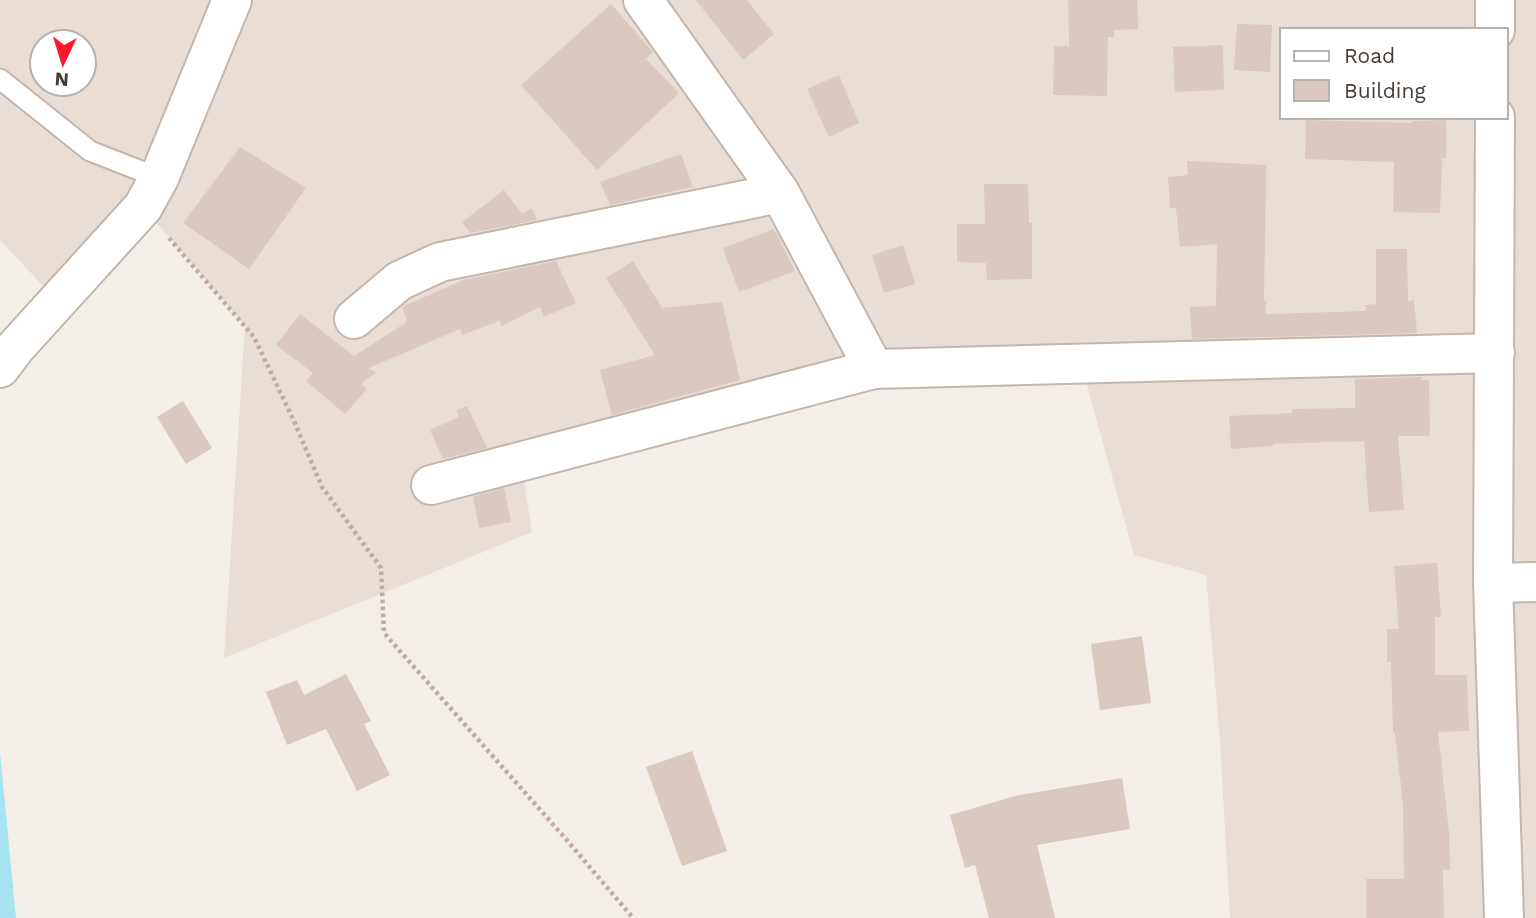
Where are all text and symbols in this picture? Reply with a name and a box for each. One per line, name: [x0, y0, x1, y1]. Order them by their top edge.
north arrow: [28, 28, 98, 98]
legend: [1280, 28, 1508, 119]
text: Road: [1344, 43, 1395, 68]
text: N: [54, 67, 70, 91]
text: Building: [1344, 78, 1426, 103]

